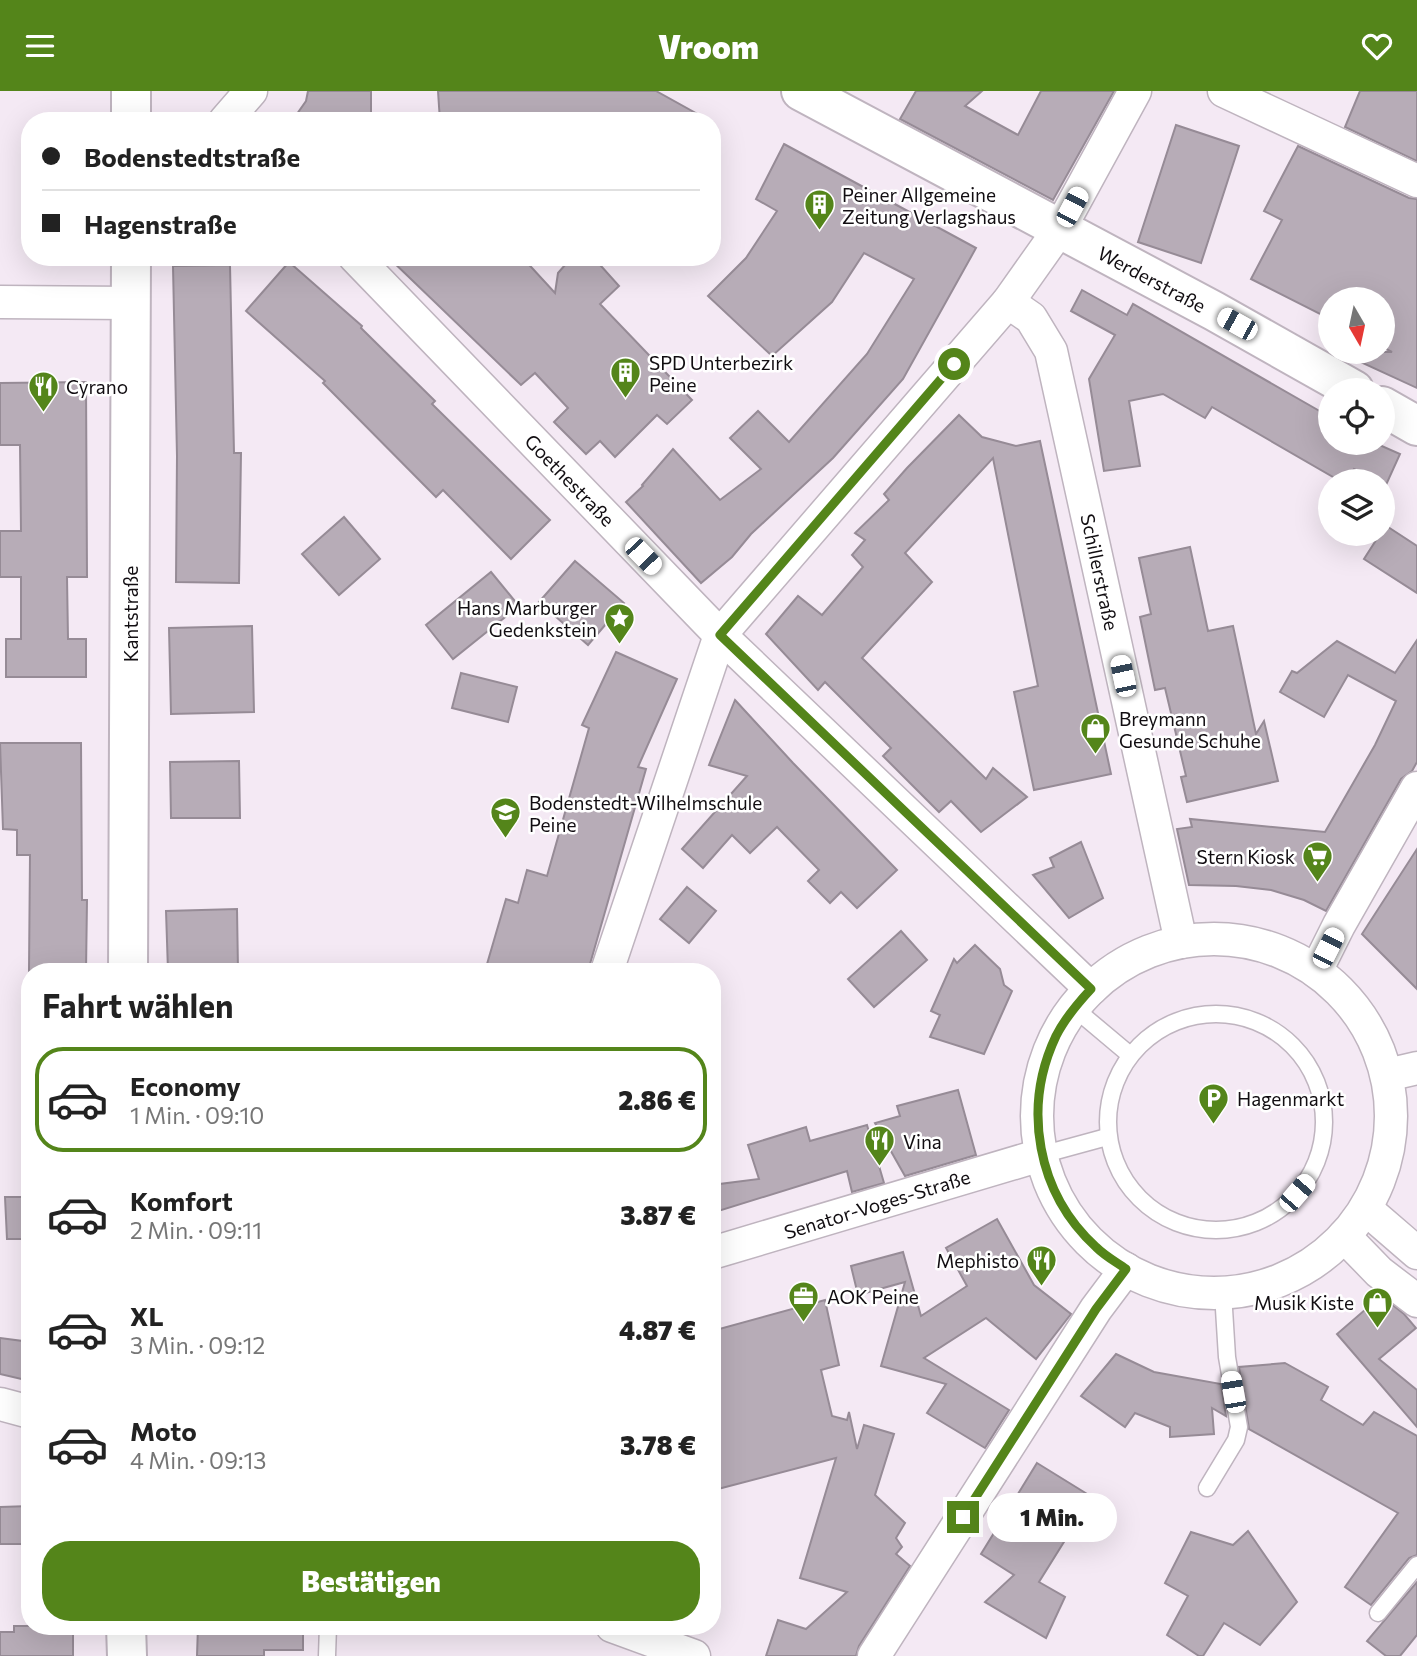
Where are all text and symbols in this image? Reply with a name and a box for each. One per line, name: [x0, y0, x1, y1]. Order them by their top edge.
text: Vroom: [658, 26, 759, 66]
icon: menu: [21, 27, 59, 65]
icon: heart: [1358, 27, 1396, 65]
text: Bodenstedtstraße: [84, 141, 300, 172]
place label: Peiner Allgemeine Zeitung Verlagshaus: [842, 183, 1016, 228]
car: [1053, 184, 1092, 230]
building icon: Peiner Allgemeine Zeitung Verlagshaus: [802, 188, 836, 232]
text: Hagenstraße: [84, 208, 237, 239]
street label: Werderstraße: [1094, 241, 1210, 317]
north arrow: [1318, 287, 1395, 364]
map controls: [1318, 287, 1395, 546]
car: [1214, 305, 1261, 343]
route start: [938, 348, 970, 380]
place label: SPD Unterbezirk Peine: [649, 351, 793, 396]
building icon: SPD Unterbezirk Peine: [609, 356, 643, 400]
restaurant icon: Cyrano: [26, 369, 60, 413]
place label: Cyrano: [66, 375, 128, 398]
button: locate: [1318, 378, 1395, 455]
street label: Goethestraße: [520, 429, 620, 531]
button: layers: [1318, 469, 1395, 546]
street label: Schillerstraße: [1076, 512, 1124, 632]
car: [621, 534, 666, 578]
street label: Kantstraße: [119, 566, 142, 662]
place label: Hans Marburger Gedenkstein: [457, 596, 597, 641]
place icon: Hans Marburger Gedenkstein: [603, 601, 637, 645]
car: [1109, 653, 1138, 699]
place label: Breymann Gesunde Schuhe: [1119, 707, 1261, 752]
shop icon: Breymann Gesunde Schuhe: [1079, 712, 1113, 756]
place label: Bodenstedt-Wilhelmschule Peine: [529, 791, 762, 836]
school or university icon: Bodenstedt-Wilhelmschule Peine: [489, 796, 523, 840]
supermarket icon: Stern Kiosk: [1301, 839, 1335, 883]
place label: Stern Kiosk: [1197, 845, 1295, 868]
car: [1310, 925, 1347, 971]
text: Fahrt wählen: [42, 985, 234, 1025]
icon: car: [46, 1068, 109, 1131]
text: Economy: [130, 1070, 241, 1101]
parking icon: Hagenmarkt: [1197, 1081, 1231, 1125]
text: 2.86 €: [618, 1084, 696, 1115]
place label: Hagenmarkt: [1237, 1087, 1345, 1110]
text: 1 Min. · 09:10: [130, 1101, 264, 1129]
restaurant icon: Vina: [863, 1124, 897, 1168]
place label: Vina: [903, 1130, 942, 1153]
street label: Senator-Voges-Straße: [781, 1165, 973, 1243]
car: [1276, 1170, 1319, 1216]
icon: car: [46, 1183, 109, 1246]
text: Komfort: [130, 1185, 233, 1216]
text: 3.87 €: [620, 1199, 696, 1230]
text: 2 Min. · 09:11: [130, 1216, 262, 1244]
restaurant icon: Mephisto: [1025, 1243, 1059, 1287]
place label: Mephisto: [936, 1249, 1019, 1272]
office icon: AOK Peine: [787, 1279, 821, 1323]
place label: AOK Peine: [827, 1285, 919, 1308]
shop icon: Musik Kiste: [1360, 1285, 1394, 1329]
place label: Musik Kiste: [1254, 1291, 1354, 1314]
icon: car: [46, 1298, 109, 1361]
text: XL: [130, 1300, 164, 1331]
text: 4.87 €: [619, 1314, 696, 1345]
text: 3 Min. · 09:12: [130, 1331, 265, 1359]
car: [1220, 1369, 1247, 1415]
icon: car: [46, 1413, 109, 1476]
text: Moto: [130, 1415, 197, 1446]
text: 3.78 €: [620, 1429, 696, 1460]
text: 4 Min. · 09:13: [130, 1446, 266, 1474]
callout: 1 Min.: [988, 1493, 1117, 1541]
route end: [947, 1501, 979, 1533]
text: 1 Min.: [1020, 1503, 1084, 1531]
button: Bestätigen: [42, 1541, 700, 1621]

